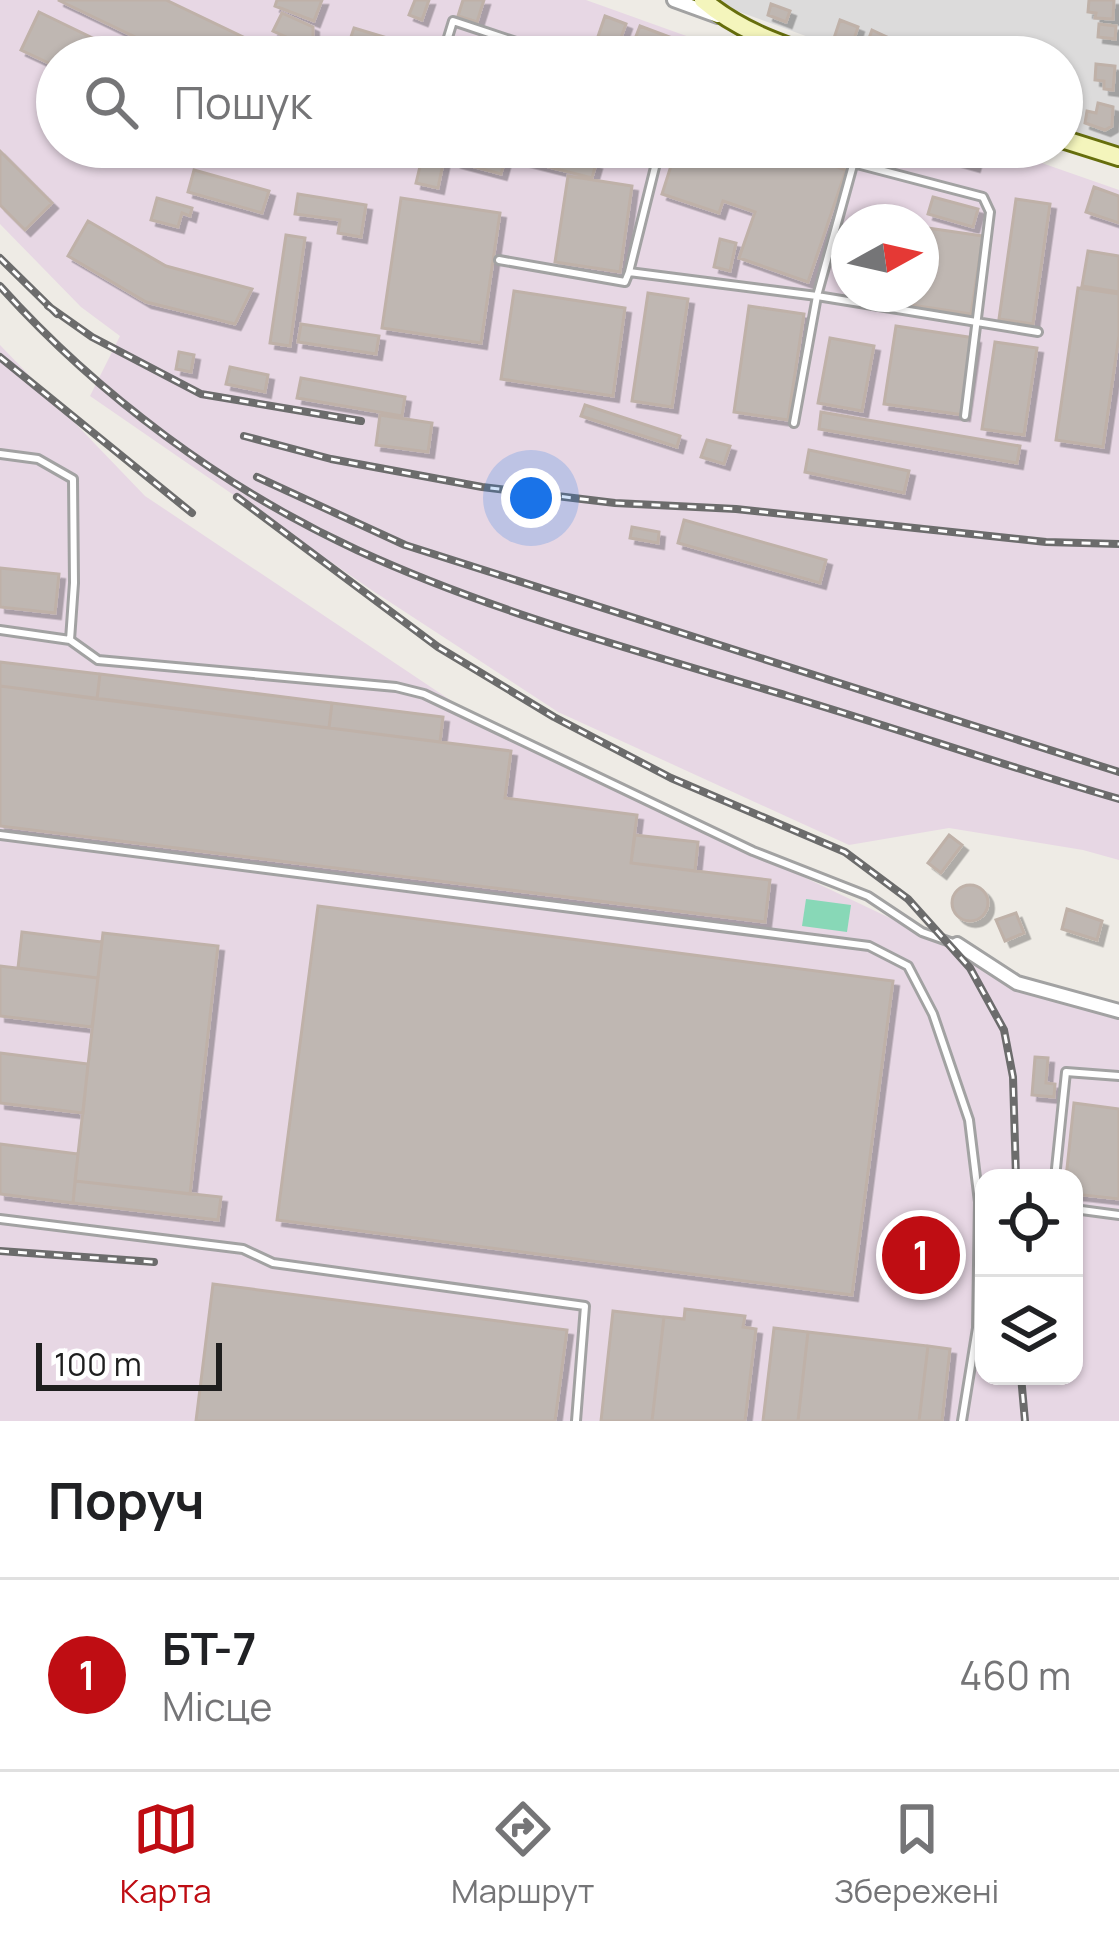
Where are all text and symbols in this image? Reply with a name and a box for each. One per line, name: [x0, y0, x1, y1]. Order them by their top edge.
search box: [36, 36, 1083, 168]
icon: search: [78, 69, 144, 135]
text: Пошук: [174, 71, 312, 133]
north arrow: [831, 204, 939, 312]
your location: [501, 468, 561, 528]
map controls: [975, 1169, 1083, 1385]
button: locate: [975, 1169, 1083, 1277]
pin: 1: [882, 1210, 960, 1300]
button: layers: [975, 1277, 1083, 1385]
scale bar: [36, 1337, 222, 1390]
text: 100 m: [54, 1341, 142, 1386]
text: Поруч: [48, 1465, 205, 1534]
text: БТ-7: [162, 1617, 256, 1679]
text: 1: [78, 1648, 96, 1702]
text: 460 m: [959, 1648, 1071, 1702]
text: Місце: [162, 1679, 272, 1733]
tab: Карта: [120, 1796, 212, 1913]
tab: Маршрут: [451, 1796, 595, 1913]
tab: Збережені: [834, 1796, 999, 1913]

